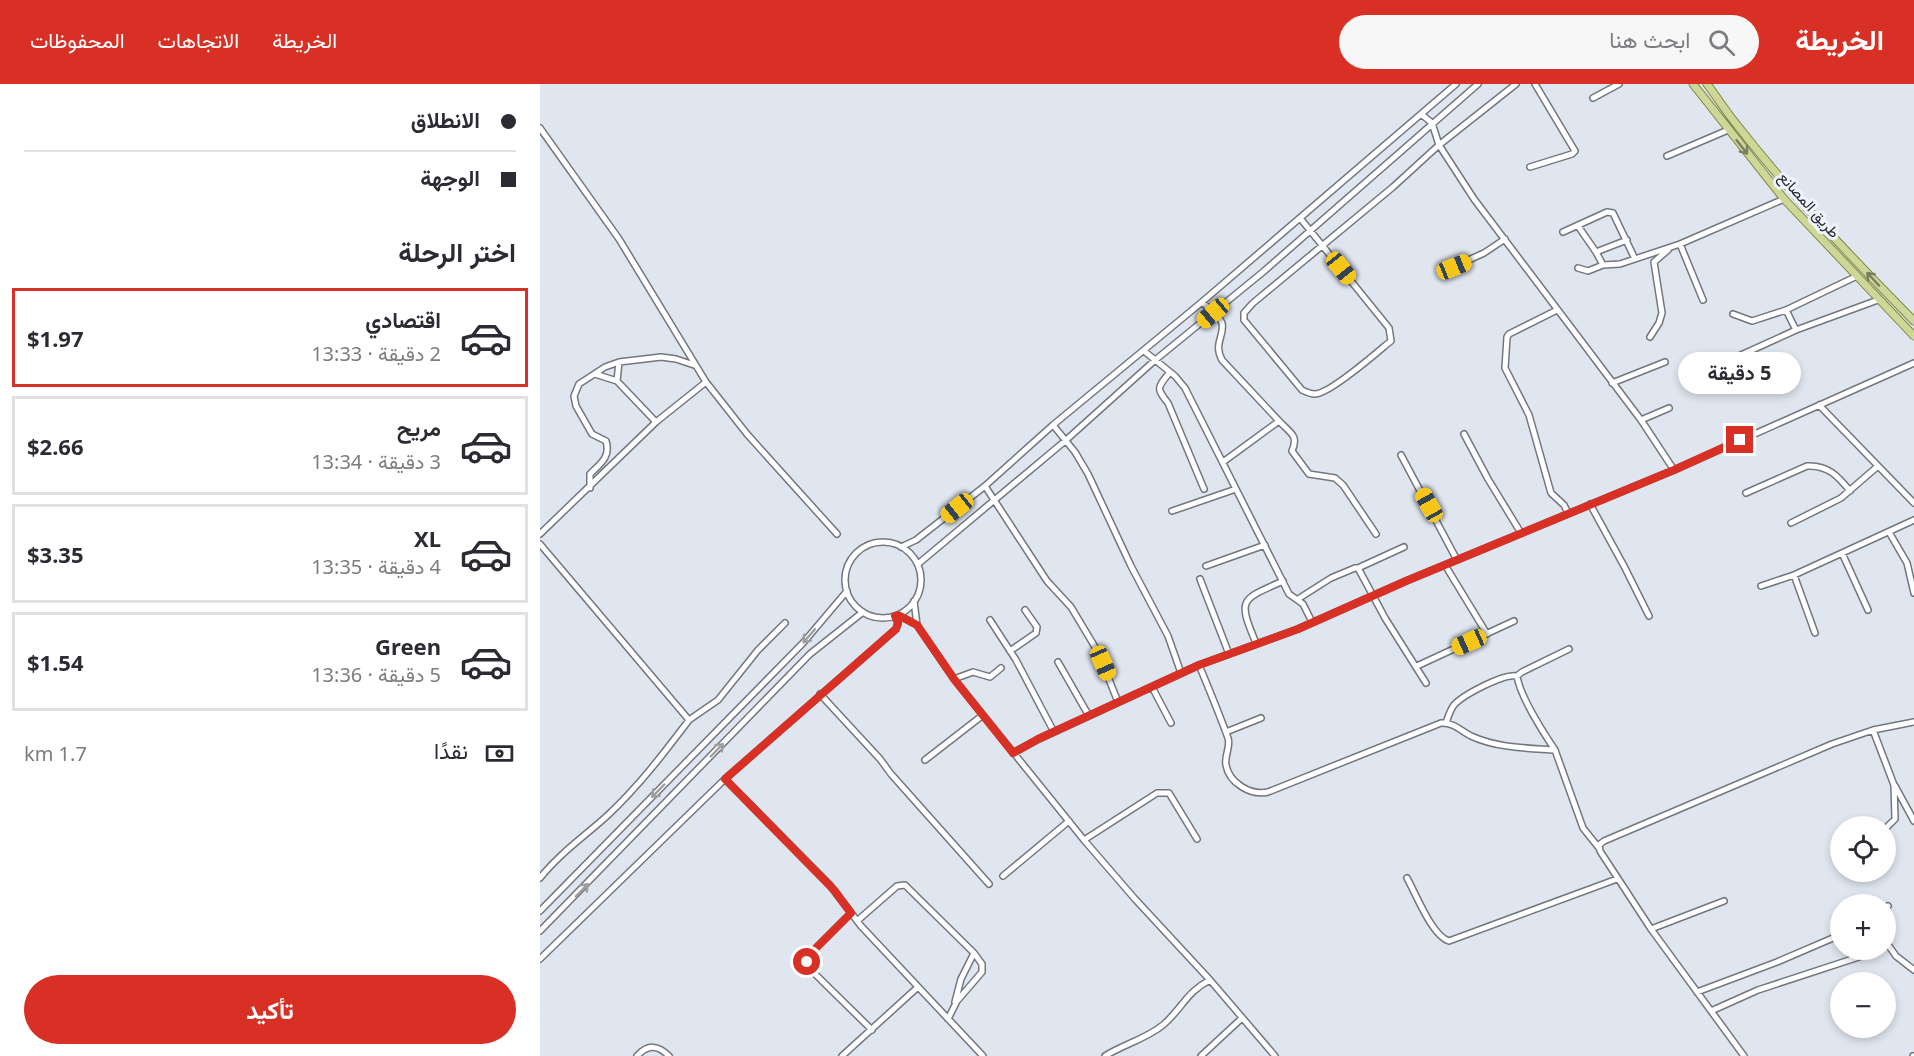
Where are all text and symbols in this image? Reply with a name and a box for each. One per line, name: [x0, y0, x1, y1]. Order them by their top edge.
search box: [1339, 15, 1759, 69]
text: الخريطة: [1795, 20, 1884, 58]
text: ابحث هنا: [1609, 24, 1690, 54]
text: المحفوظات: [30, 26, 125, 54]
text: الاتجاهات: [158, 26, 239, 54]
text: الخريطة: [272, 26, 337, 54]
icon: search: [1705, 26, 1738, 59]
text: الانطلاق: [411, 104, 480, 134]
one-way arrow: [1735, 139, 1748, 155]
text: الوجهة: [420, 162, 480, 192]
street label: طريق المصانع: [1773, 167, 1845, 243]
text: اختر الرحلة: [398, 233, 516, 270]
car: [1323, 248, 1359, 288]
car: [1434, 252, 1474, 282]
one-way arrow: [1866, 272, 1880, 287]
car: [1193, 295, 1233, 331]
text: اقتصادي: [365, 304, 441, 334]
icon: car: [459, 311, 513, 365]
text: $1.97: [27, 323, 84, 353]
text: 2 دقيقة · 13:33: [311, 340, 441, 367]
callout: 5 دقيقة: [1678, 353, 1802, 395]
text: 5 دقيقة: [1708, 359, 1771, 386]
text: مريح: [397, 412, 441, 442]
icon: car: [459, 419, 513, 473]
route end: [1726, 426, 1753, 453]
text: $2.66: [27, 431, 84, 461]
text: 3 دقيقة · 13:34: [311, 448, 441, 475]
car: [1412, 485, 1446, 525]
car: [937, 490, 977, 526]
text: XL: [414, 523, 441, 553]
icon: car: [459, 527, 513, 581]
text: $3.35: [27, 539, 84, 569]
text: 4 دقيقة · 13:35: [311, 553, 441, 580]
car: [1449, 626, 1489, 658]
one-way arrow: [802, 628, 816, 643]
text: Green: [375, 631, 441, 661]
icon: car: [459, 635, 513, 689]
car: [1087, 643, 1119, 683]
text: $1.54: [27, 647, 84, 677]
text: 5 دقيقة · 13:36: [311, 661, 441, 688]
text: نقدًا: [434, 735, 468, 765]
icon: cash: [483, 737, 516, 770]
text: 1.7 km: [24, 740, 87, 767]
one-way arrow: [710, 742, 725, 757]
one-way arrow: [651, 783, 665, 798]
map controls: [1830, 816, 1896, 1038]
button: locate: [1830, 816, 1896, 882]
one-way arrow: [575, 883, 589, 898]
button: +: [1830, 894, 1896, 960]
route start: [793, 948, 820, 975]
button: −: [1830, 972, 1896, 1038]
button: تأكيد: [24, 975, 516, 1044]

